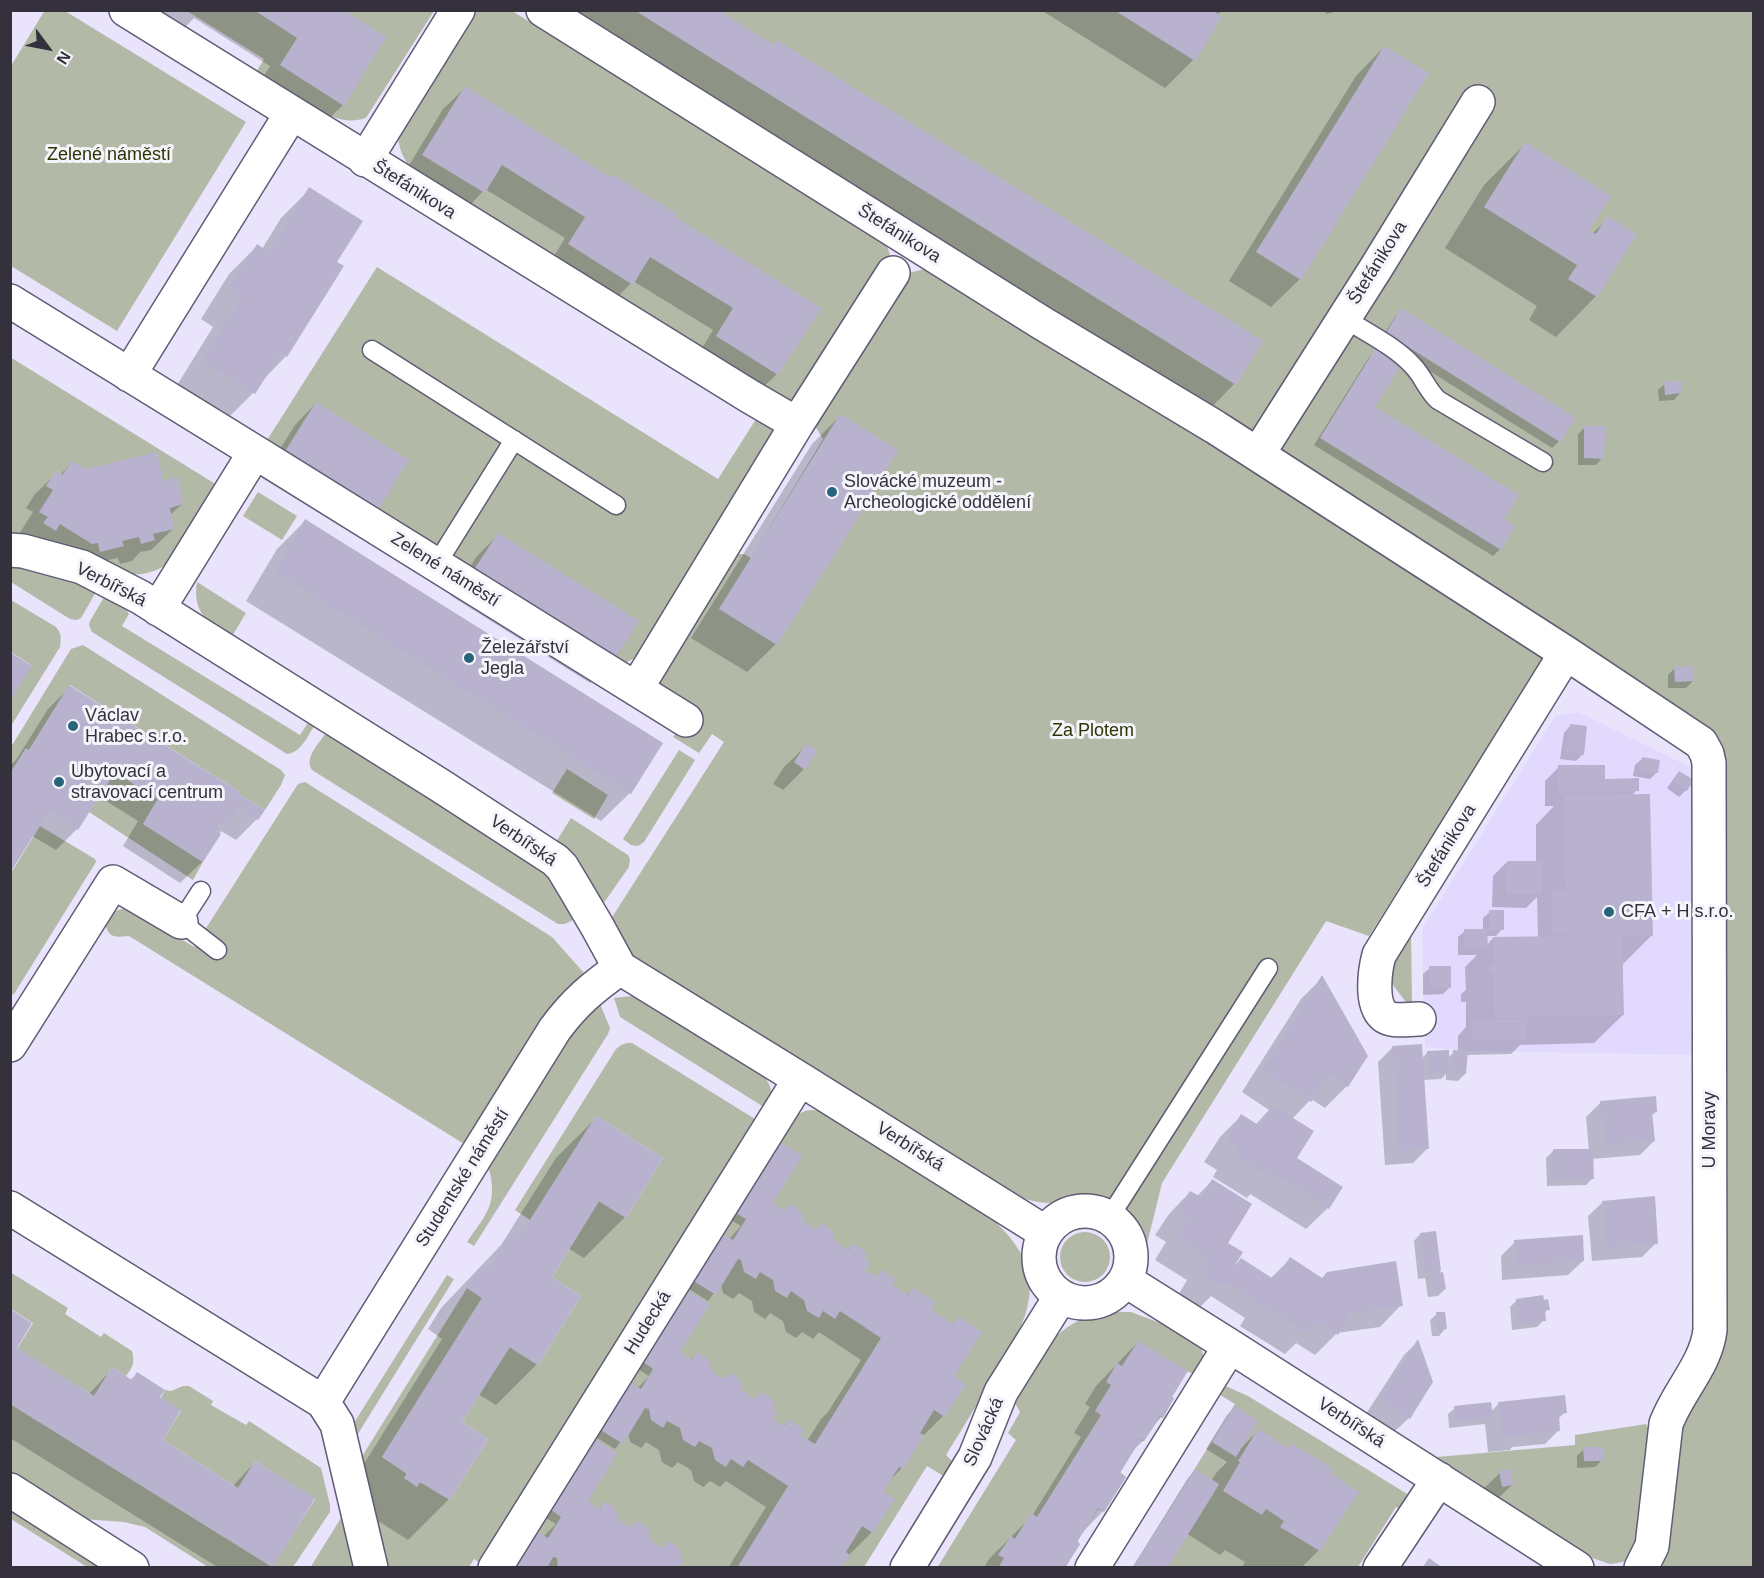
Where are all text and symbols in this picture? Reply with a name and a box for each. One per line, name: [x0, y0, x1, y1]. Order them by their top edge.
north arrow: [18, 18, 78, 78]
text: N: [53, 48, 74, 67]
park label: Zelené náměstí: [47, 144, 171, 166]
street label: Štefánikova: [368, 156, 460, 224]
street label: Štefánikova: [853, 200, 945, 268]
street label: Štefánikova: [1344, 217, 1412, 309]
place label: Slovácké muzeum - Archeologické oddělení: [844, 471, 1031, 514]
marker: Slovácké muzeum - Archeologické oddělení: [825, 485, 839, 499]
street label: Zelené náměstí: [387, 528, 503, 612]
street label: Verbířská: [72, 558, 150, 612]
place label: Železářství Jegla: [481, 637, 569, 680]
marker: Železářství Jegla: [462, 651, 476, 665]
place label: Václav Hrabec s.r.o.: [85, 705, 187, 748]
marker: Václav Hrabec s.r.o.: [66, 719, 80, 733]
park label: Za Plotem: [1052, 720, 1134, 742]
place label: Ubytovací a stravovací centrum: [71, 761, 223, 804]
marker: Ubytovací a stravovací centrum: [52, 775, 66, 789]
street label: Štefánikova: [1413, 800, 1481, 892]
street label: Verbířská: [485, 811, 561, 871]
place label: CFA + H s.r.o.: [1621, 901, 1734, 923]
marker: CFA + H s.r.o.: [1602, 905, 1616, 919]
street label: U Moravy: [1699, 1091, 1721, 1169]
street label: Studentské náměstí: [412, 1105, 514, 1251]
street label: Verbířská: [872, 1118, 948, 1176]
street label: Hudecká: [620, 1287, 676, 1359]
street label: Verbířská: [1313, 1393, 1389, 1453]
street label: Slovácká: [959, 1394, 1009, 1470]

